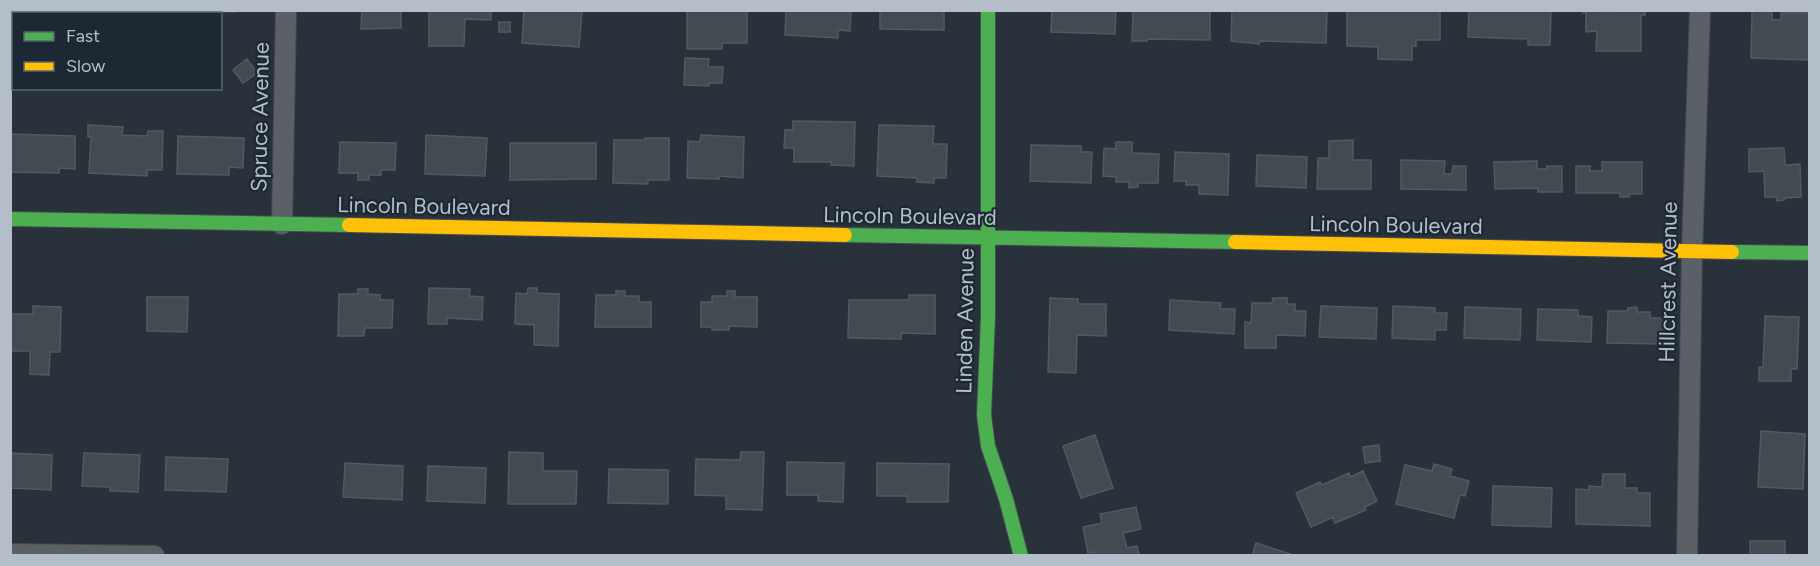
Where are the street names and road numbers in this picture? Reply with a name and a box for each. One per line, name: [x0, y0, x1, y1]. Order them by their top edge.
street label: Spruce Avenue: [245, 42, 275, 192]
street label: Lincoln Boulevard: [337, 191, 511, 221]
street label: Lincoln Boulevard: [823, 201, 997, 231]
street label: Hillcrest Avenue: [1653, 201, 1683, 363]
street label: Lincoln Boulevard: [1309, 210, 1483, 240]
street label: Linden Avenue: [950, 248, 980, 394]

